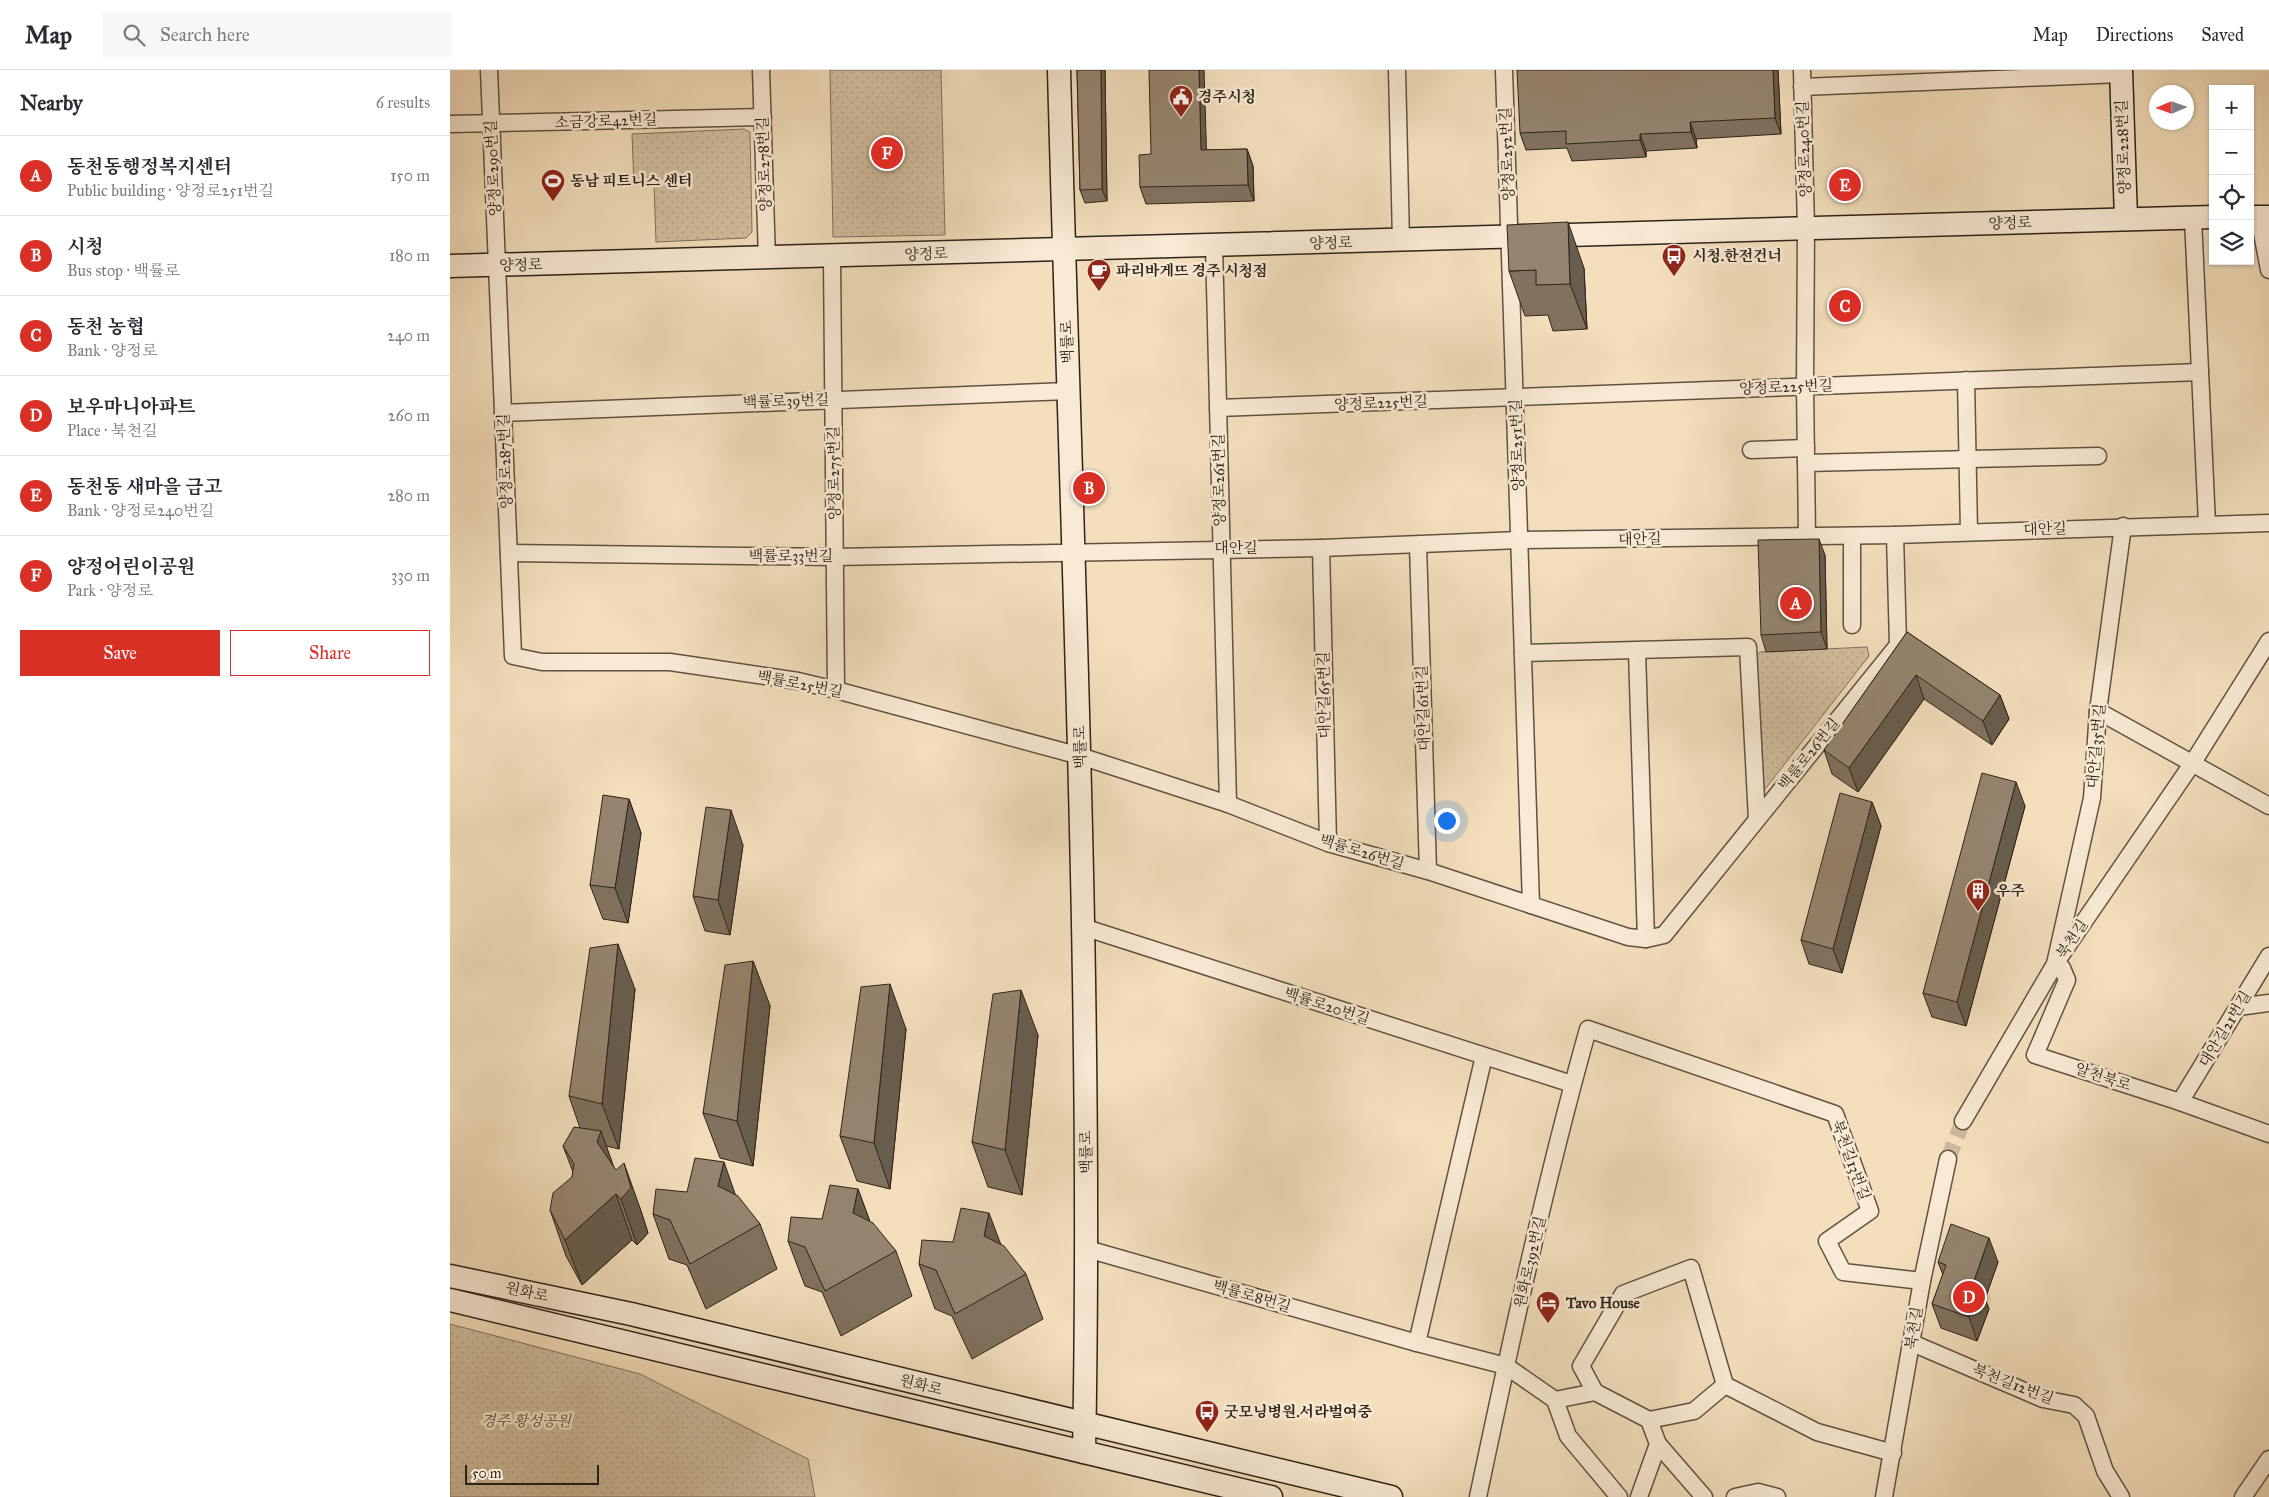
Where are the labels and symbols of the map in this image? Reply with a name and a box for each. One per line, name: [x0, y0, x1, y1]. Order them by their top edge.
public building icon: 경주시청: [1168, 84, 1194, 118]
north arrow: [2149, 85, 2194, 130]
place label: 경주시청: [1198, 88, 1256, 106]
street label: 양정로228번길: [2112, 99, 2134, 195]
street label: 양정로240번길: [1793, 100, 1815, 198]
street label: 양정로252번길: [1496, 107, 1518, 201]
street label: 소금강로42번길: [554, 110, 658, 132]
street label: 양정로278번길: [753, 116, 775, 212]
street label: 양정로290번길: [481, 119, 505, 217]
pin: F: [871, 134, 903, 172]
pin: E: [1829, 166, 1861, 204]
sports icon: 동남 피트니스 센터: [540, 168, 566, 202]
place label: 동남 피트니스 센터: [570, 172, 692, 190]
street label: 양정로: [1988, 213, 2033, 233]
street label: 양정로: [1309, 234, 1353, 252]
bus stop icon: 시청.한전건너: [1661, 243, 1687, 277]
street label: 양정로: [904, 244, 949, 264]
place label: 시청.한전건너: [1692, 247, 1782, 265]
street label: 양정로: [499, 256, 543, 274]
cafe icon: 파리바게뜨 경주 시청점: [1086, 258, 1112, 292]
place label: 파리바게뜨 경주 시청점: [1116, 262, 1267, 280]
pin: C: [1829, 287, 1861, 325]
street label: 백률로: [1057, 319, 1077, 364]
street label: 양정로225번길: [1739, 376, 1833, 398]
street label: 백률로39번길: [742, 390, 830, 412]
street label: 양정로225번길: [1334, 392, 1428, 414]
street label: 양정로251번길: [1506, 398, 1528, 492]
street label: 양정로287번길: [494, 413, 516, 509]
street label: 양정로275번길: [824, 426, 844, 520]
street label: 양정로261번길: [1209, 433, 1229, 527]
pin: B: [1073, 469, 1105, 507]
street label: 대안길: [2023, 519, 2067, 539]
street label: 대안길: [1618, 530, 1662, 548]
street label: 대안길: [1214, 539, 1258, 557]
street label: 백률로33번길: [749, 547, 833, 565]
pin: A: [1780, 584, 1812, 622]
street label: 대안길65번길: [1314, 651, 1334, 739]
street label: 대안길61번길: [1413, 665, 1433, 751]
street label: 백률로25번길: [756, 667, 844, 701]
street label: 대안길35번길: [2083, 703, 2109, 789]
street label: 백률로26번길: [1774, 714, 1844, 794]
street label: 백률로: [1071, 725, 1089, 769]
your location: [1434, 808, 1460, 834]
street label: 백률로26번길: [1318, 831, 1406, 873]
building icon: 우주: [1965, 878, 1991, 912]
place label: 우주: [1996, 882, 2025, 900]
street label: 북천길: [2052, 916, 2092, 962]
street label: 백률로20번길: [1282, 984, 1372, 1028]
street label: 대안길21번길: [2195, 988, 2255, 1070]
street label: 알천북로: [2073, 1059, 2134, 1095]
street label: 북천길13번길: [1828, 1117, 1874, 1203]
street label: 백률로: [1077, 1130, 1095, 1174]
street label: 원화로392번길: [1511, 1214, 1549, 1310]
street label: 백률로8번길: [1211, 1276, 1293, 1316]
pin: D: [1953, 1278, 1985, 1316]
street label: 원화로: [504, 1279, 551, 1305]
hotel icon: Tavo House: [1535, 1290, 1561, 1324]
place label: Tavo House: [1565, 1294, 1640, 1312]
street label: 북천길: [1902, 1305, 1926, 1351]
street label: 북천길12번길: [1970, 1360, 2056, 1408]
street label: 원화로: [898, 1371, 945, 1399]
bus stop icon: 굿모닝병원.서라벌여중: [1194, 1399, 1220, 1433]
place label: 굿모닝병원.서라벌여중: [1224, 1403, 1373, 1421]
park label: 경주 황성공원: [481, 1412, 573, 1430]
scale bar: [465, 1462, 599, 1485]

